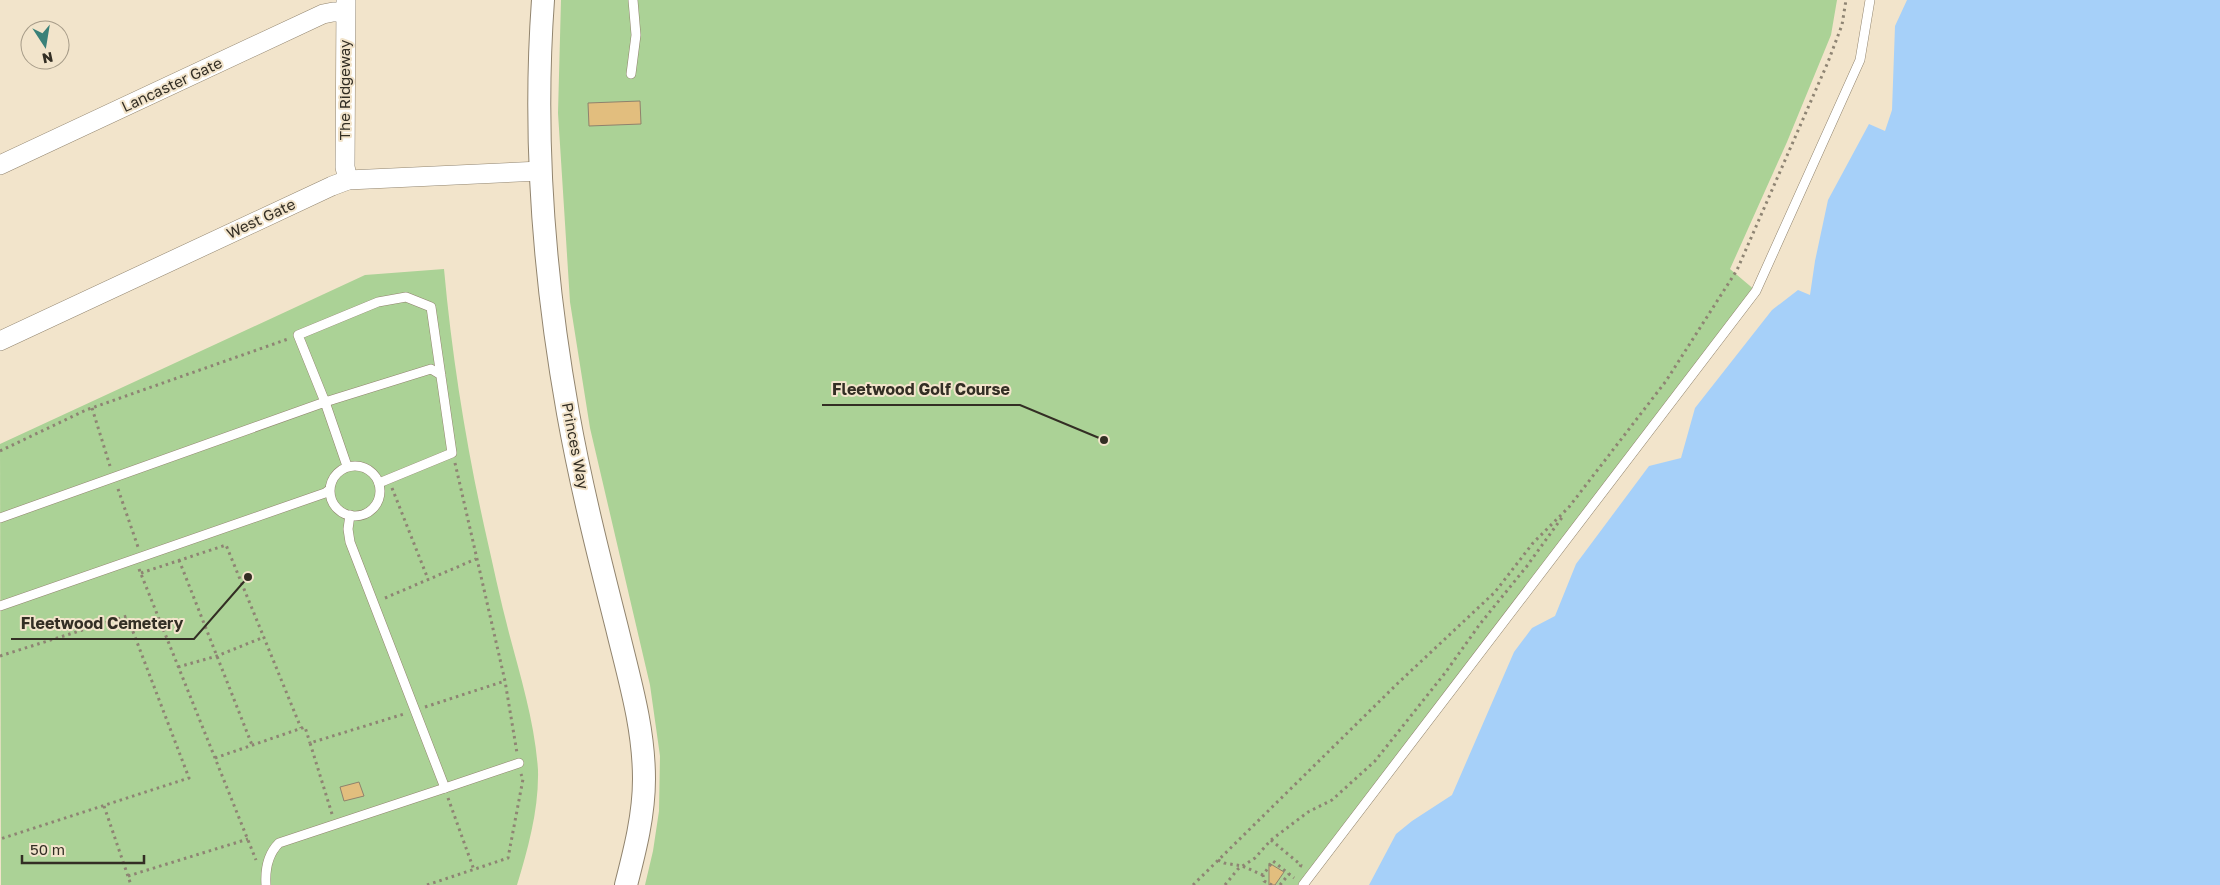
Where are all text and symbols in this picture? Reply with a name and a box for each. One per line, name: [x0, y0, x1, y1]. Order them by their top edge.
north arrow: [20, 20, 70, 70]
street label: The Ridgeway: [335, 39, 353, 140]
text: N: [41, 49, 55, 68]
street label: Lancaster Gate: [118, 53, 225, 115]
street label: West Gate: [223, 194, 298, 242]
callout: Fleetwood Golf Course: [822, 374, 1020, 405]
text: Fleetwood Golf Course: [832, 379, 1010, 399]
street label: Princes Way: [559, 401, 593, 491]
callout: Fleetwood Cemetery: [11, 608, 194, 639]
text: Fleetwood Cemetery: [21, 613, 184, 633]
scale bar: [22, 832, 145, 864]
text: 50 m: [30, 840, 65, 858]

